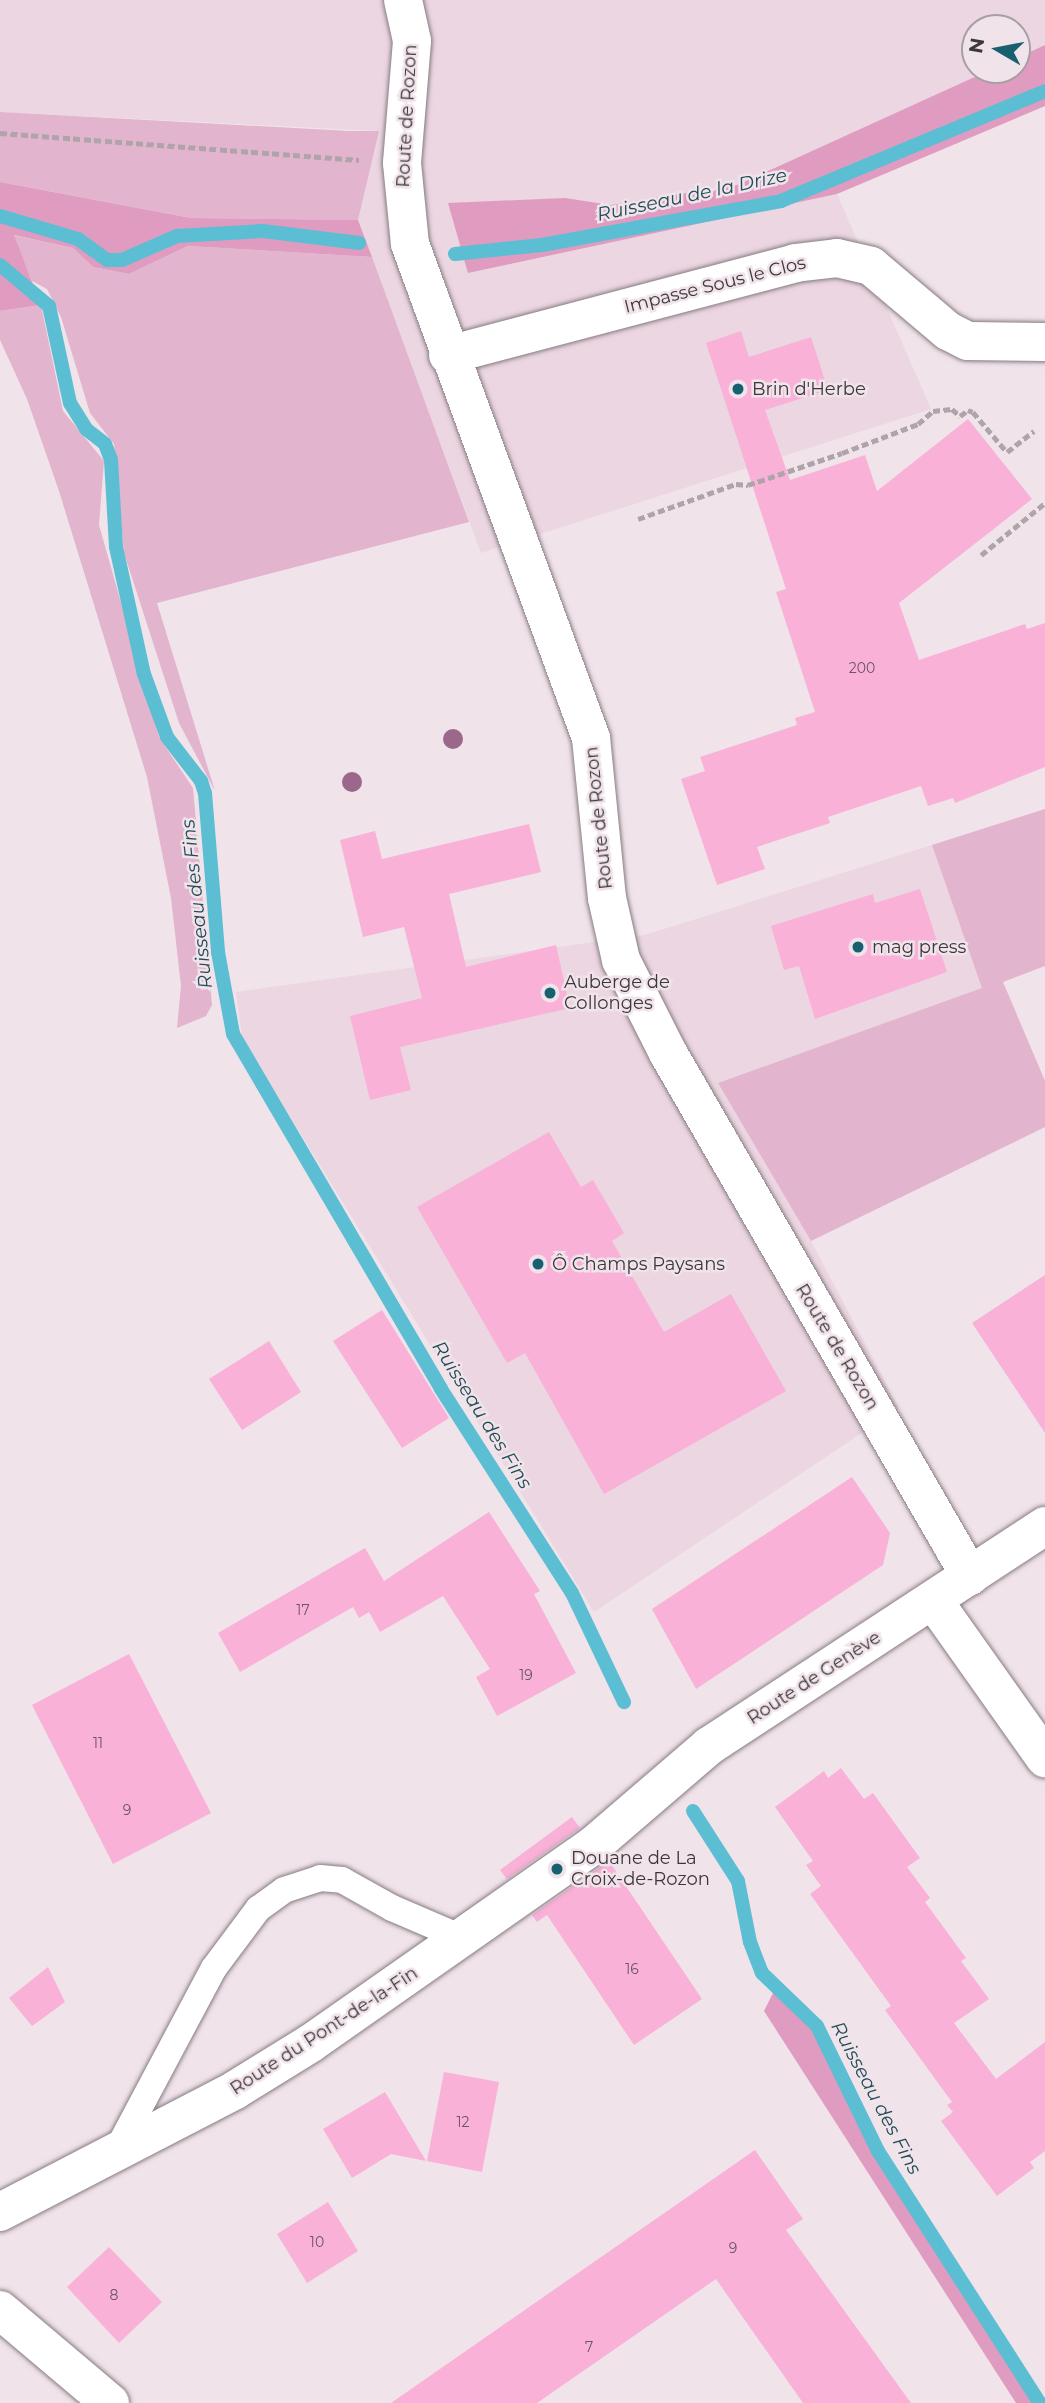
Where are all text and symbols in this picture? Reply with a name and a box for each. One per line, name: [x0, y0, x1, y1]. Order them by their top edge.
north arrow: [961, 14, 1031, 84]
text: N: [964, 36, 989, 55]
street label: Route de Rozon: [392, 44, 422, 188]
water label: Ruisseau de la Drize: [595, 164, 789, 226]
street label: Impasse Sous le Clos: [622, 252, 808, 318]
place label: Brin d'Herbe: [752, 378, 866, 400]
marker: Brin d'Herbe: [730, 381, 746, 397]
house number: 200: [849, 660, 875, 676]
street label: Route de Rozon: [581, 746, 617, 890]
water label: Ruisseau des Fins: [177, 818, 217, 990]
place label: mag press: [872, 936, 966, 958]
marker: mag press: [850, 939, 866, 955]
place label: Auberge de Collonges: [564, 972, 670, 1014]
marker: Auberge de Collonges: [542, 985, 558, 1001]
place label: Ô Champs Paysans: [552, 1253, 725, 1275]
marker: Ô Champs Paysans: [530, 1256, 546, 1272]
street label: Route de Rozon: [791, 1280, 883, 1414]
water label: Ruisseau des Fins: [427, 1337, 537, 1493]
house number: 17: [296, 1602, 310, 1618]
street label: Route de Genève: [743, 1627, 885, 1729]
house number: 19: [519, 1667, 533, 1683]
house number: 11: [93, 1735, 103, 1751]
house number: 9: [123, 1802, 131, 1818]
place label: Douane de La Croix-de-Rozon: [571, 1848, 710, 1890]
marker: Douane de La Croix-de-Rozon: [549, 1861, 565, 1877]
house number: 16: [625, 1961, 639, 1977]
street label: Route du Pont-de-la-Fin: [226, 1962, 422, 2100]
water label: Ruisseau des Fins: [826, 2018, 926, 2178]
house number: 12: [456, 2114, 470, 2130]
house number: 10: [310, 2234, 324, 2250]
house number: 9: [729, 2240, 737, 2256]
house number: 8: [110, 2287, 118, 2303]
house number: 7: [585, 2339, 593, 2355]

